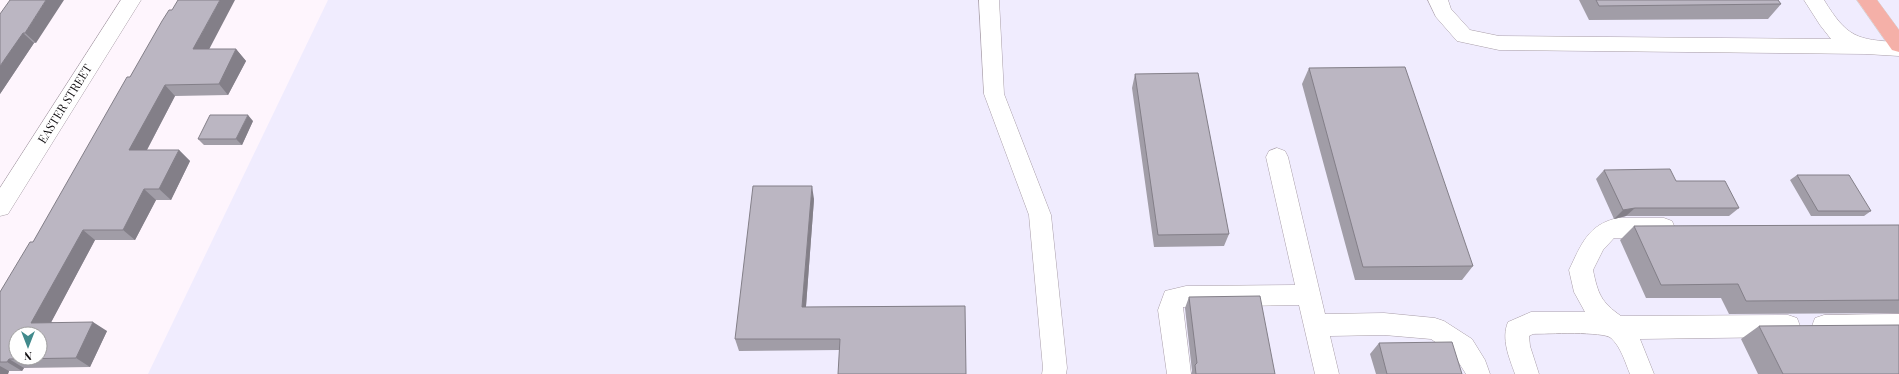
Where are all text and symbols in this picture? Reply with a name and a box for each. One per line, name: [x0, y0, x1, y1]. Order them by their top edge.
street label: EASTER STREET: [33, 60, 95, 146]
north arrow: [8, 326, 48, 366]
text: N: [24, 349, 32, 364]

